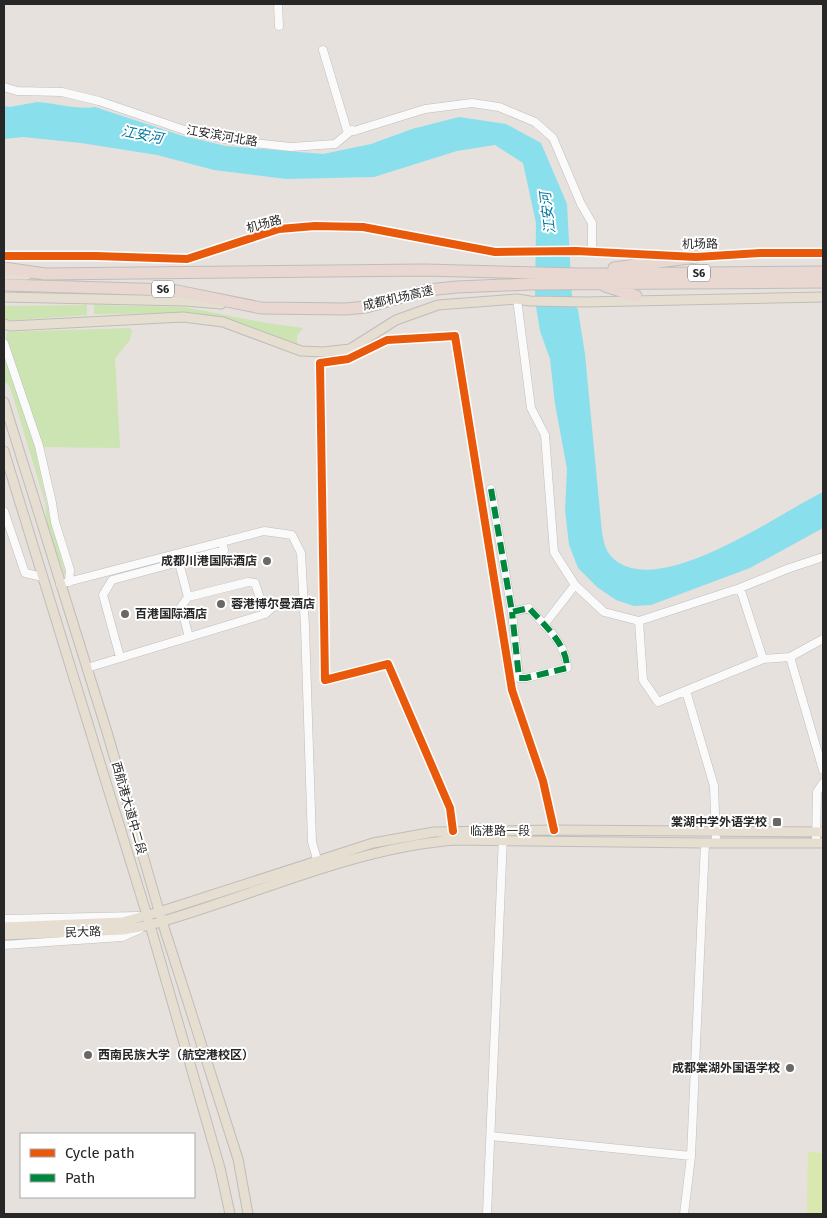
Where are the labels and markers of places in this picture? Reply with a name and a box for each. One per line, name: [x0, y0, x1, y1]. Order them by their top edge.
place label: 成都川港国际酒店: [161, 554, 257, 568]
marker: 成都川港国际酒店: [261, 555, 273, 567]
place label: 蓉港博尔曼酒店: [231, 597, 315, 611]
marker: 蓉港博尔曼酒店: [215, 598, 227, 610]
place label: 百港国际酒店: [135, 607, 207, 621]
marker: 百港国际酒店: [119, 608, 131, 620]
place label: 棠湖中学外语学校: [671, 815, 767, 829]
marker: 棠湖中学外语学校: [771, 816, 783, 828]
place label: 西南民族大学（航空港校区）: [98, 1048, 254, 1062]
marker: 西南民族大学（航空港校区）: [82, 1049, 94, 1061]
place label: 成都棠湖外国语学校: [672, 1061, 780, 1075]
marker: 成都棠湖外国语学校: [784, 1062, 796, 1074]

